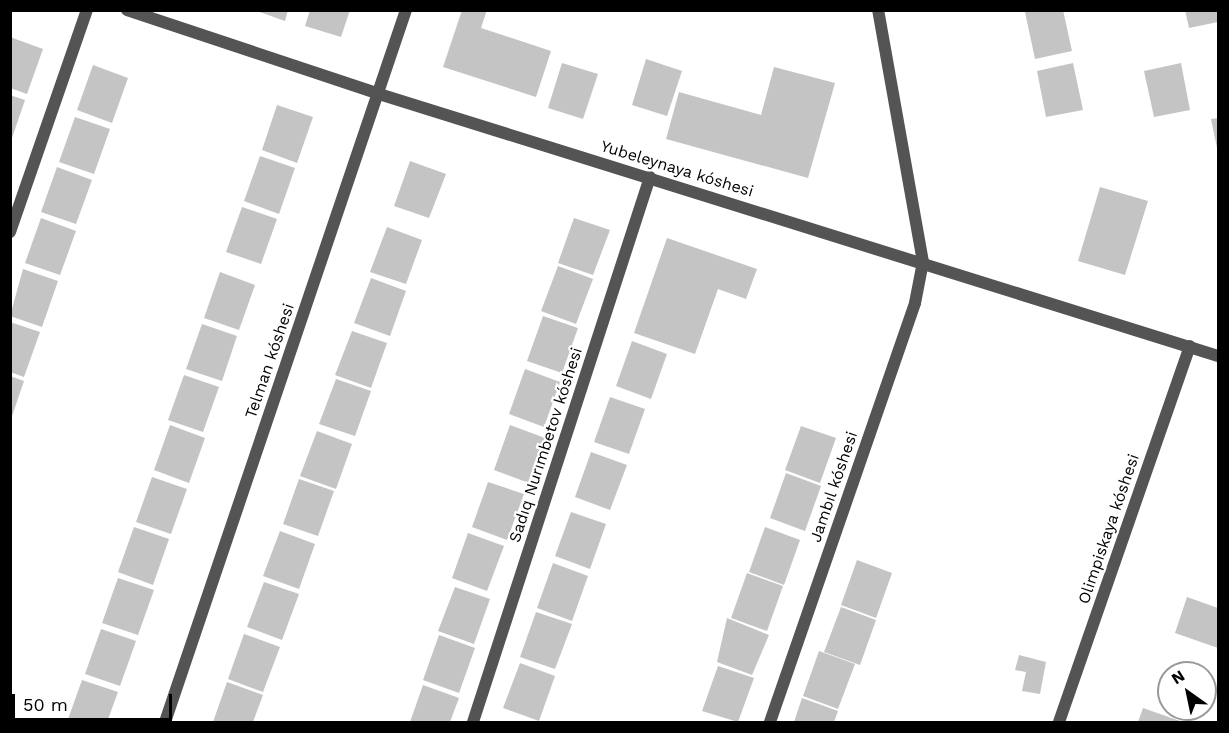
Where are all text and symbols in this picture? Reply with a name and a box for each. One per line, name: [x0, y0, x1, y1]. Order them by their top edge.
street label: Yubeleynaya kóshesi: [598, 137, 756, 201]
street label: Telman kóshesi: [241, 301, 299, 421]
street label: Sadıq Nurımbetov kóshesi: [505, 345, 587, 545]
street label: Jambıl kóshesi: [806, 429, 862, 545]
street label: Olimpiskaya kóshesi: [1074, 451, 1144, 607]
north arrow: [1157, 661, 1217, 721]
text: N: [1168, 666, 1188, 688]
scale bar: [15, 682, 176, 720]
text: 50 m: [23, 694, 68, 715]

